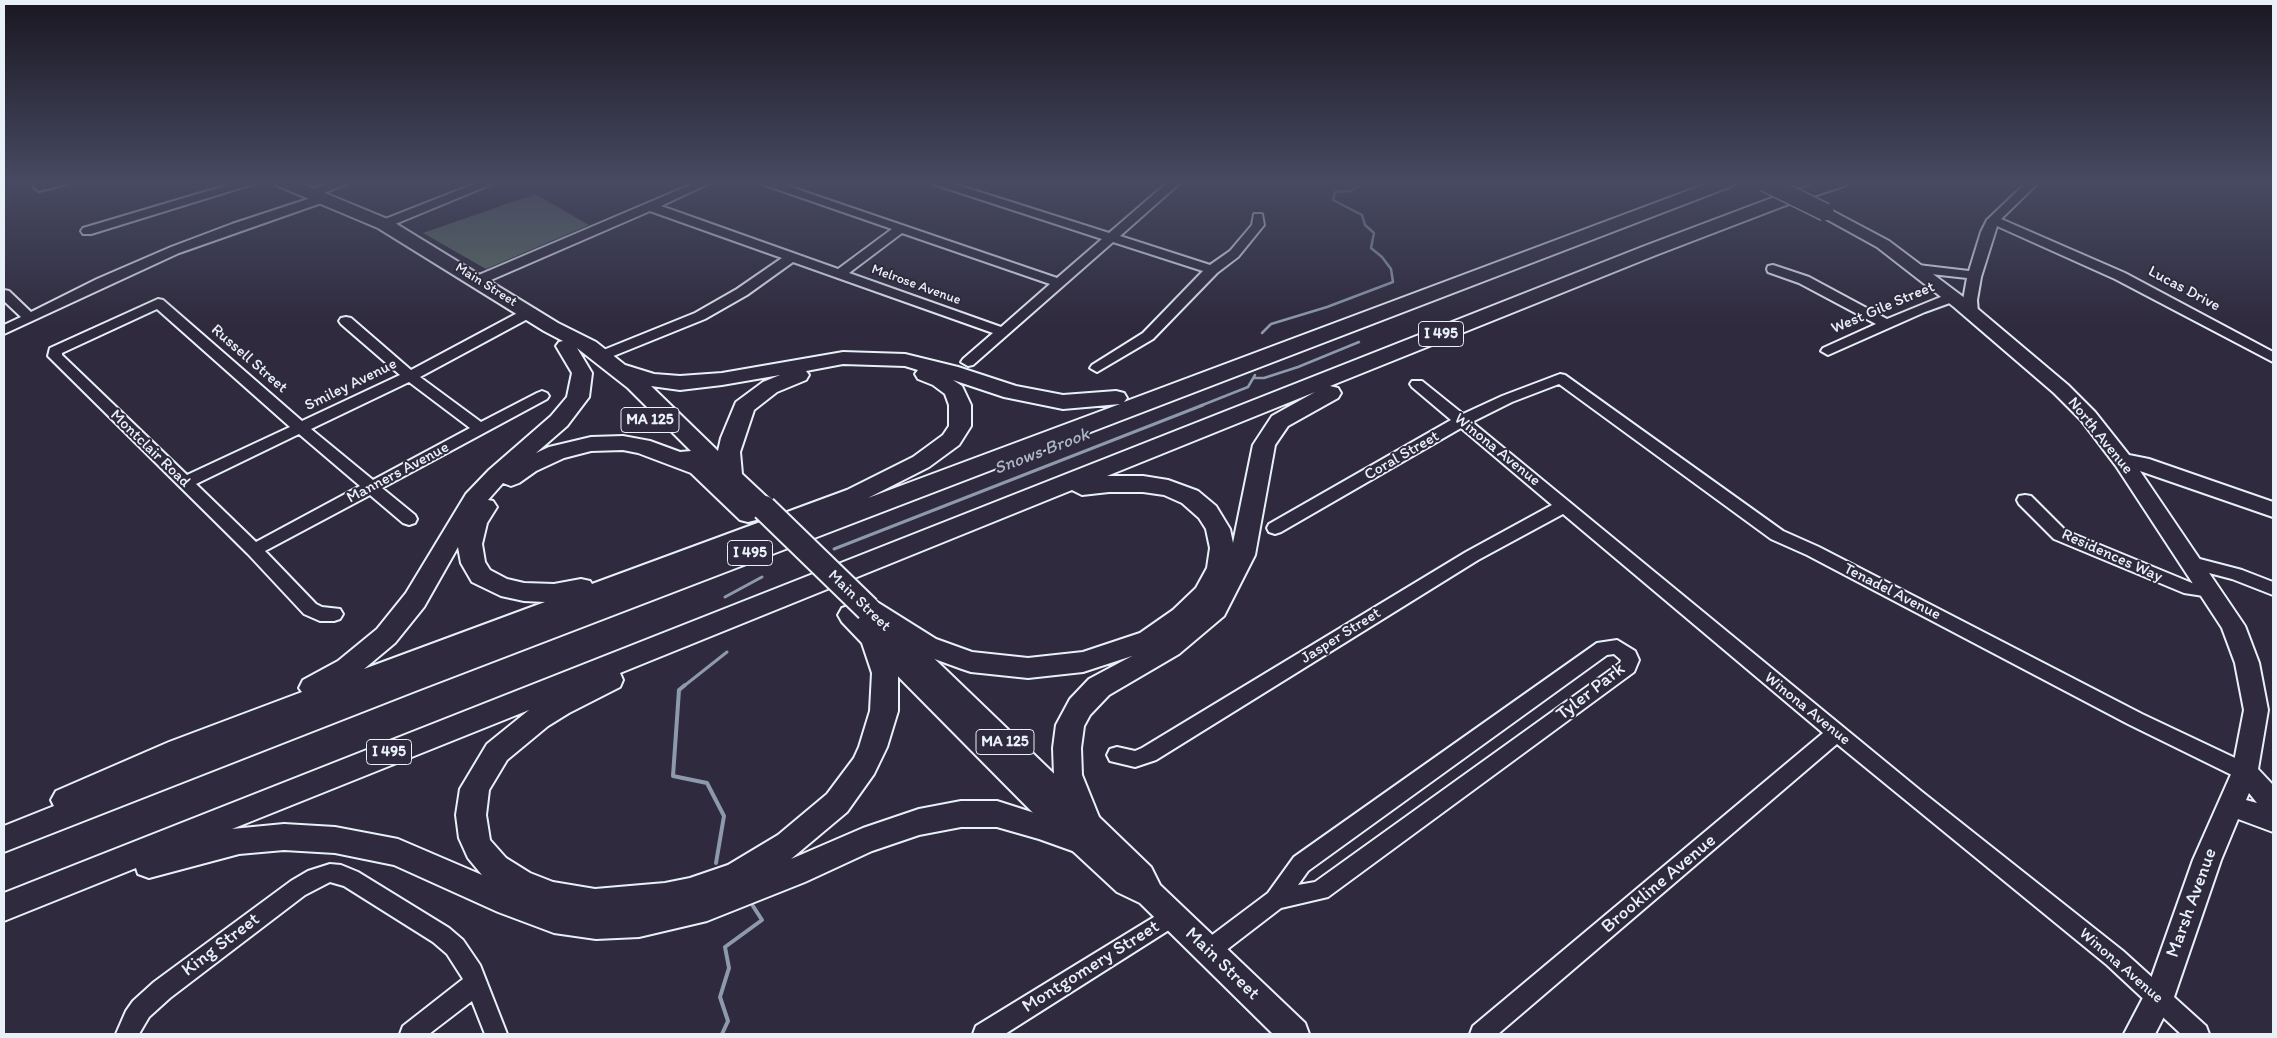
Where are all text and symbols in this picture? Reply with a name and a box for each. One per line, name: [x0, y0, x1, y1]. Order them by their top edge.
street label: Main Street: [452, 259, 520, 311]
street label: Melrose Avenue: [869, 261, 963, 309]
street label: Lucas Drive: [2145, 262, 2223, 316]
street label: West Gile Street: [1828, 278, 1938, 338]
street label: Russell Street: [207, 320, 291, 398]
road number: I 495: [1418, 322, 1464, 346]
street label: Smiley Avenue: [302, 354, 400, 416]
street label: North Avenue: [2063, 394, 2137, 478]
street label: Montclair Road: [106, 406, 194, 492]
road number: MA 125: [621, 408, 679, 432]
street label: Winona Avenue: [1450, 409, 1544, 491]
water label: Snows Brook: [991, 424, 1093, 480]
street label: Coral Street: [1361, 427, 1443, 485]
street label: Manners Avenue: [344, 438, 452, 508]
street label: Residences Way: [2059, 525, 2165, 587]
road number: I 495: [728, 540, 772, 566]
street label: Tenadel Avenue: [1840, 559, 1944, 625]
street label: Main Street: [824, 566, 894, 636]
street label: Jasper Street: [1297, 604, 1385, 668]
street label: Tyler Park: [1552, 658, 1630, 726]
street label: Winona Avenue: [1760, 668, 1854, 750]
road number: MA 125: [976, 730, 1034, 754]
road number: I 495: [366, 740, 412, 764]
street label: Brookline Avenue: [1597, 829, 1721, 939]
street label: Marsh Avenue: [2162, 845, 2222, 961]
street label: King Street: [177, 908, 265, 982]
street label: Montgomery Street: [1018, 916, 1164, 1018]
street label: Main Street: [1180, 923, 1264, 1005]
street label: Winona Avenue: [2075, 924, 2167, 1008]

